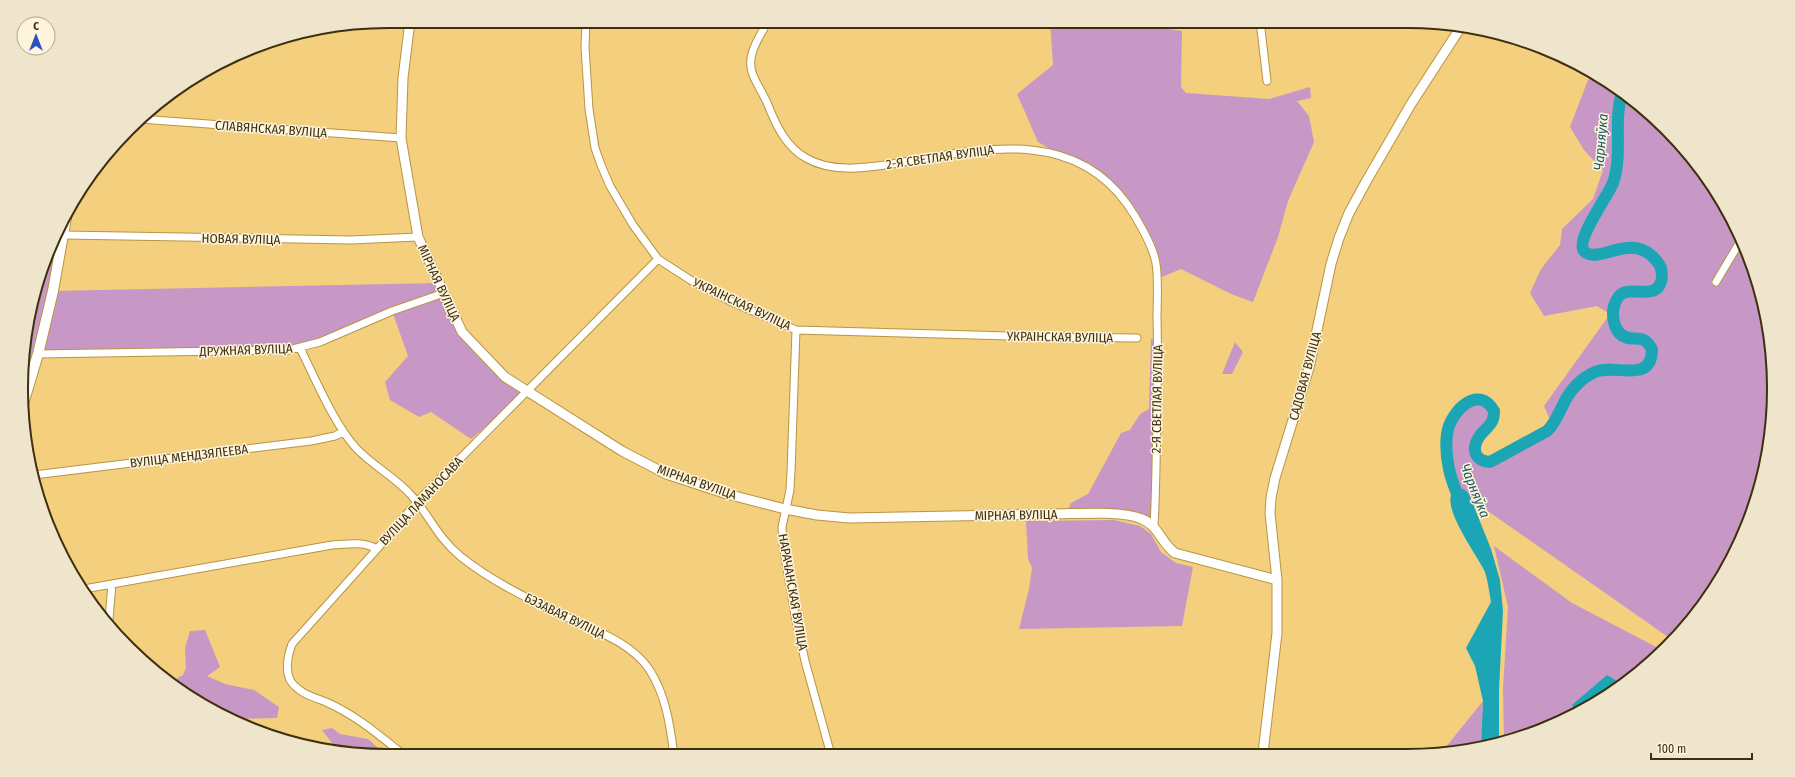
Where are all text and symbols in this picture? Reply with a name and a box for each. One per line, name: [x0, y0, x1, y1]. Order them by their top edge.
north arrow: [16, 16, 56, 56]
text: С: [33, 20, 39, 33]
water label: Чарняўка: [1590, 113, 1612, 171]
street label: СЛАВЯНСКАЯ ВУЛІЦА: [214, 118, 328, 140]
street label: 2-Я СВЕТЛАЯ ВУЛІЦА: [885, 142, 995, 172]
street label: НОВАЯ ВУЛІЦА: [202, 231, 281, 247]
street label: МІРНАЯ ВУЛІЦА: [415, 242, 463, 324]
street label: УКРАІНСКАЯ ВУЛІЦА: [690, 274, 794, 333]
street label: УКРАІНСКАЯ ВУЛІЦА: [1006, 329, 1114, 345]
street label: САДОВАЯ ВУЛІЦА: [1286, 330, 1324, 422]
street label: ДРУЖНАЯ ВУЛІЦА: [198, 341, 293, 359]
street label: 2-Я СВЕТЛАЯ ВУЛІЦА: [1149, 344, 1165, 454]
street label: ВУЛІЦА МЕНДЗЯЛЕЕВА: [129, 441, 249, 471]
street label: ВУЛІЦА ЛАМАНОСАВА: [376, 454, 466, 548]
street label: МІРНАЯ ВУЛІЦА: [655, 461, 739, 503]
water label: Чарняўка: [1456, 461, 1494, 521]
street label: МІРНАЯ ВУЛІЦА: [974, 507, 1058, 523]
street label: НАРАЧАНСКАЯ ВУЛІЦА: [775, 532, 811, 652]
street label: БЭЗАВАЯ ВУЛІЦА: [522, 590, 608, 642]
scale bar: [1651, 735, 1752, 761]
text: 100 m: [1657, 742, 1686, 756]

